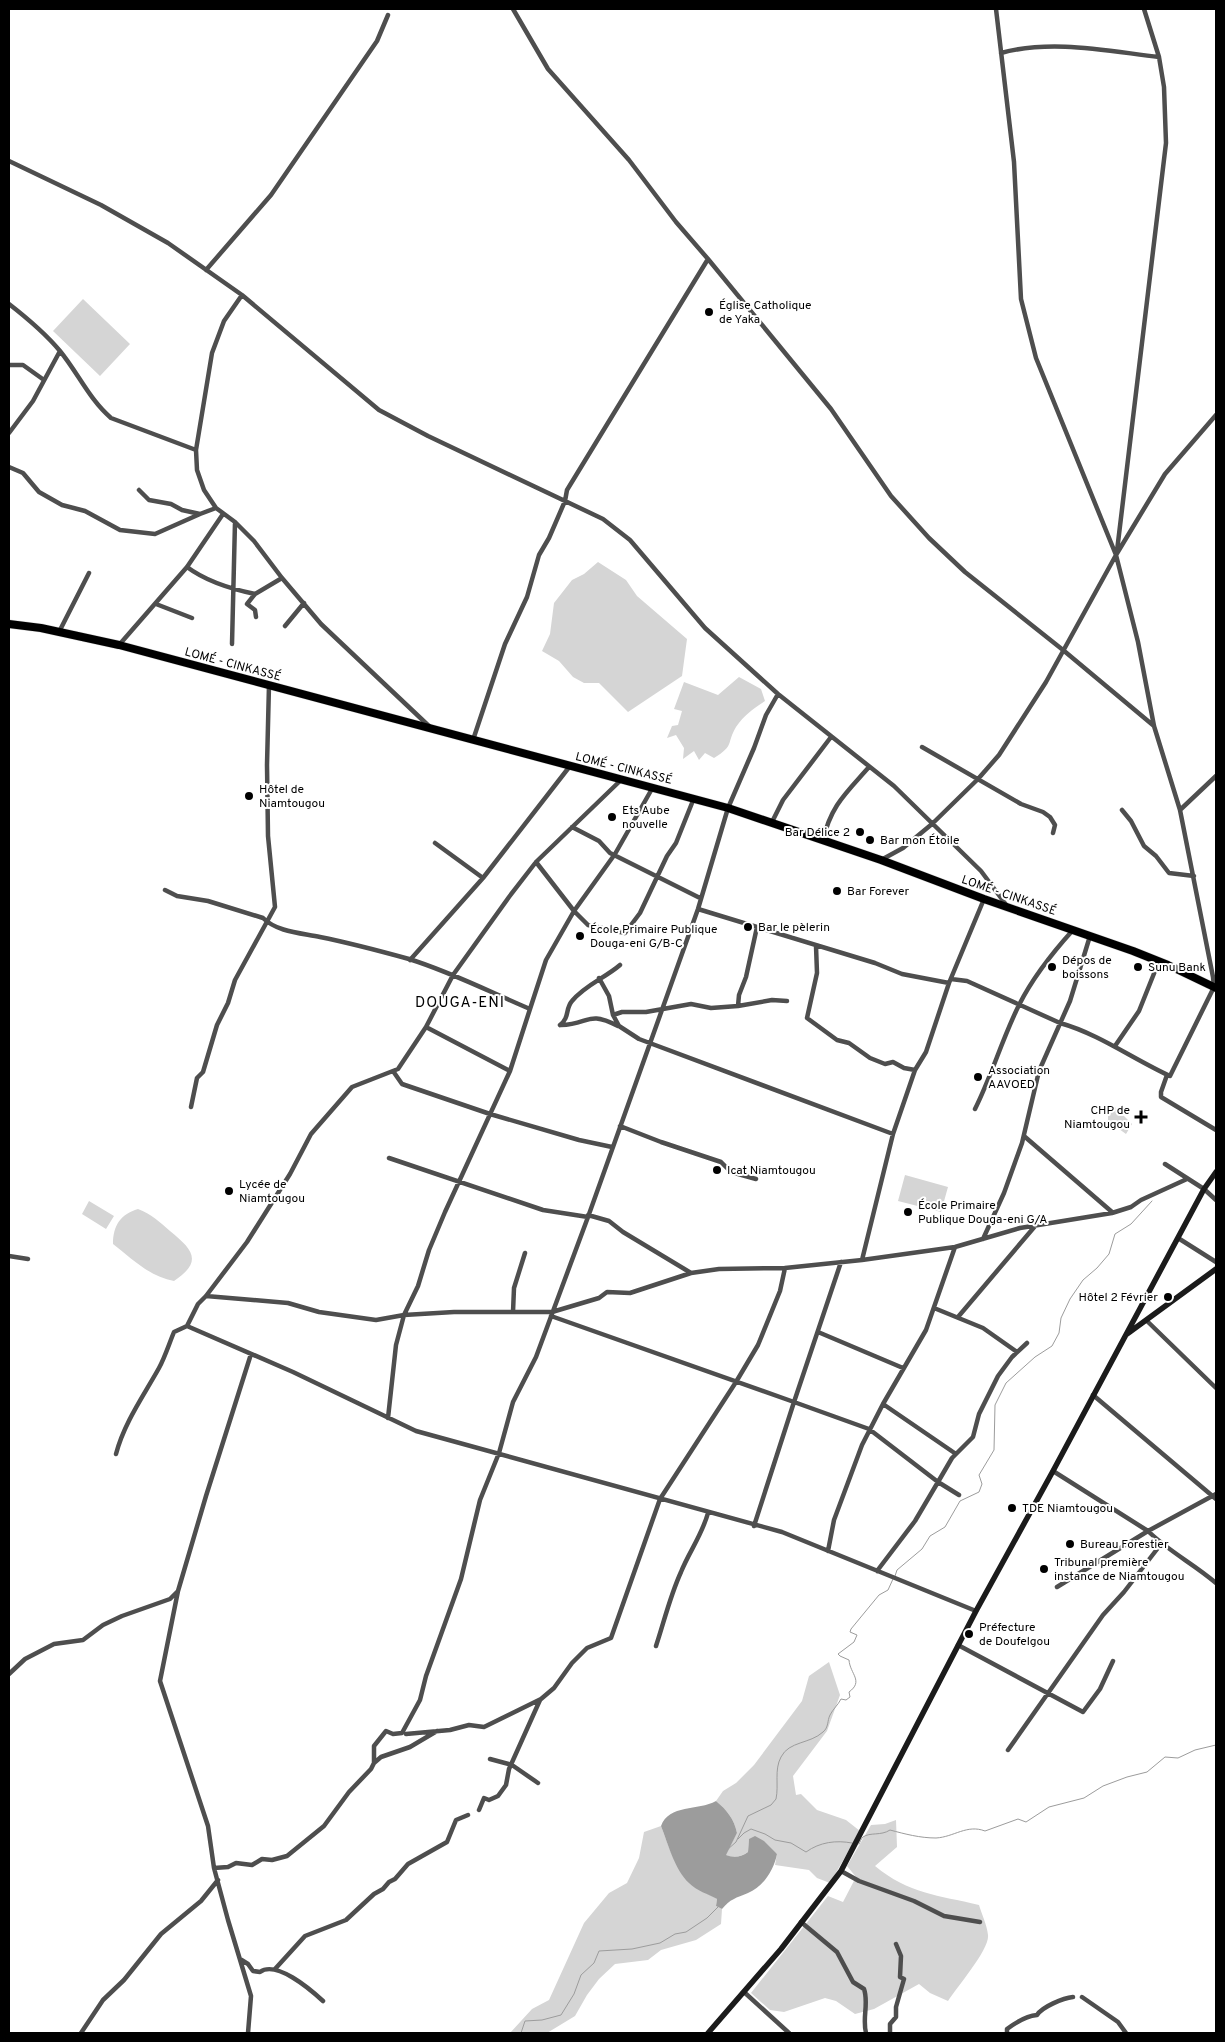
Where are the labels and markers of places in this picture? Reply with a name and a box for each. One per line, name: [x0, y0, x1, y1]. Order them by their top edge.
place label: Église Catholique de Yaka: [719, 298, 811, 328]
marker: Église Catholique de Yaka: [703, 306, 715, 318]
place label: Hôtel de Niamtougou: [259, 782, 325, 812]
marker: Hôtel de Niamtougou: [243, 790, 255, 802]
place label: Ets Aube nouvelle: [622, 803, 670, 833]
marker: Ets Aube nouvelle: [606, 811, 618, 823]
place label: Bar Délice 2: [785, 825, 850, 841]
marker: Bar Délice 2: [854, 826, 866, 838]
place label: Bar mon Étoile: [880, 833, 959, 849]
marker: Bar mon Étoile: [864, 834, 876, 846]
place label: Bar Forever: [847, 884, 910, 900]
marker: Bar Forever: [831, 885, 843, 897]
place label: Bar le pèlerin: [758, 920, 830, 936]
marker: Bar le pèlerin: [742, 921, 754, 933]
place label: École Primaire Publique Douga-eni G/B-C: [590, 922, 717, 952]
marker: École Primaire Publique Douga-eni G/B-C: [574, 930, 586, 942]
place label: Dépos de boissons: [1062, 953, 1112, 983]
place label: Sunu Bank: [1148, 960, 1206, 976]
marker: Dépos de boissons: [1046, 961, 1058, 973]
marker: Sunu Bank: [1132, 961, 1144, 973]
place label: Association AAVOED: [988, 1063, 1050, 1093]
marker: Association AAVOED: [972, 1071, 984, 1083]
place label: CHP de Niamtougou: [1064, 1103, 1130, 1133]
marker: CHP de Niamtougou: [1134, 1110, 1148, 1124]
place label: Icat Niamtougou: [727, 1163, 816, 1179]
marker: Icat Niamtougou: [711, 1164, 723, 1176]
place label: Lycée de Niamtougou: [239, 1177, 305, 1207]
marker: Lycée de Niamtougou: [223, 1185, 235, 1197]
place label: École Primaire Publique Douga-eni G/A: [918, 1198, 1048, 1228]
marker: École Primaire Publique Douga-eni G/A: [902, 1206, 914, 1218]
place label: Hôtel 2 Février: [1079, 1290, 1158, 1306]
marker: Hôtel 2 Février: [1162, 1291, 1174, 1303]
place label: TDE Niamtougou: [1022, 1501, 1113, 1517]
marker: TDE Niamtougou: [1006, 1502, 1018, 1514]
place label: Bureau Forestier: [1080, 1537, 1169, 1553]
marker: Bureau Forestier: [1064, 1538, 1076, 1550]
place label: Tribunal première instance de Niamtougou: [1054, 1555, 1184, 1585]
marker: Tribunal première instance de Niamtougou: [1038, 1563, 1050, 1575]
place label: Préfecture de Doufelgou: [979, 1620, 1050, 1650]
marker: Préfecture de Doufelgou: [963, 1628, 975, 1640]

